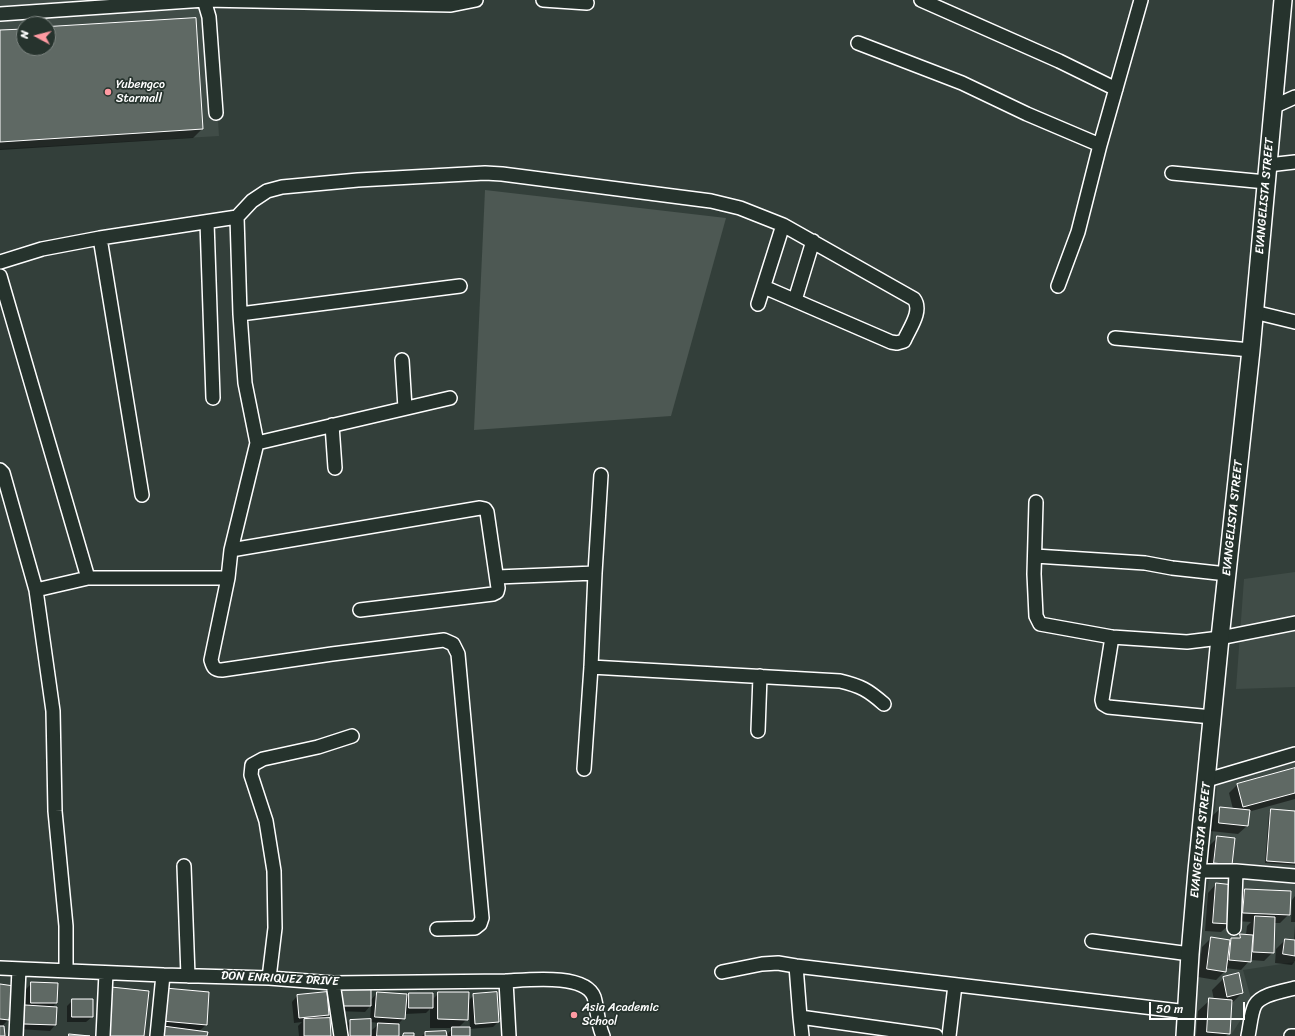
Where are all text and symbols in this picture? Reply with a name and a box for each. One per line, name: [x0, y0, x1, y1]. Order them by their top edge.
north arrow: [16, 16, 56, 56]
text: N: [15, 30, 34, 40]
place label: Yubengco Starmall: [116, 78, 165, 106]
marker: Yubengco Starmall: [103, 87, 113, 97]
street label: EVANGELISTA STREET: [1253, 137, 1277, 255]
street label: EVANGELISTA STREET: [1220, 459, 1246, 577]
street label: EVANGELISTA STREET: [1188, 781, 1214, 899]
street label: DON ENRIQUEZ DRIVE: [221, 969, 339, 989]
scale bar: [1151, 994, 1247, 1020]
text: 50 m: [1156, 998, 1183, 1020]
place label: Asia Academic School: [582, 1001, 659, 1029]
marker: Asia Academic School: [569, 1010, 579, 1020]

